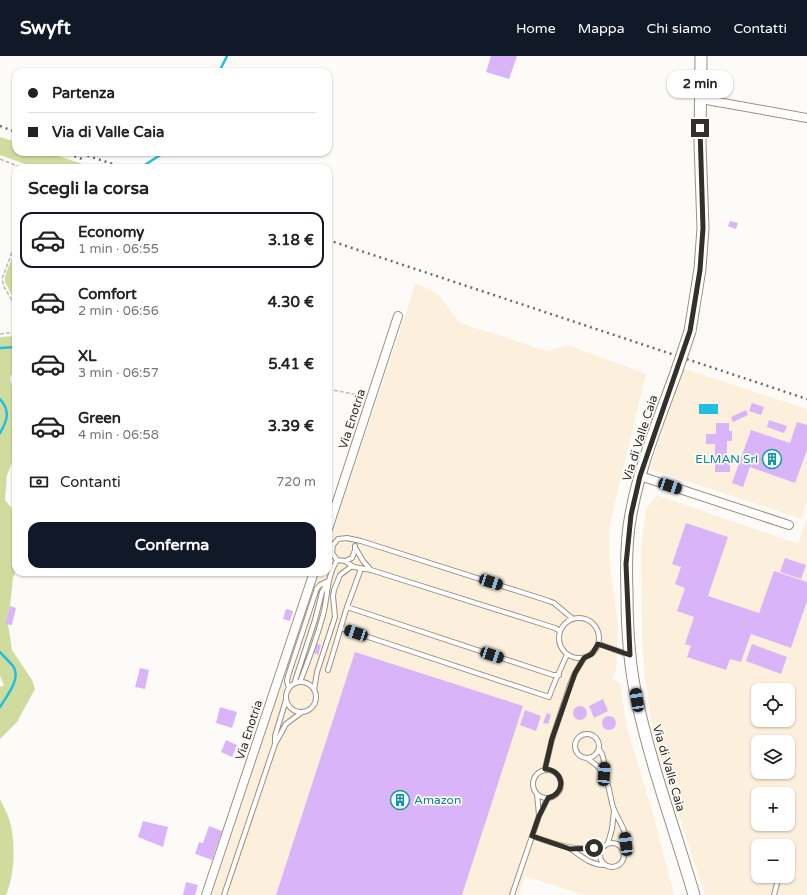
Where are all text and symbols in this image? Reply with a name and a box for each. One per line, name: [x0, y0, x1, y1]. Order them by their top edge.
text: Swyft: [20, 17, 71, 39]
text: Home: [516, 20, 556, 37]
text: Mappa: [578, 20, 625, 37]
text: Chi siamo: [647, 20, 711, 37]
text: Contatti: [733, 20, 787, 37]
callout: 2 min: [667, 70, 733, 98]
text: 2 min: [683, 76, 717, 92]
text: Partenza: [52, 84, 115, 102]
route end: [691, 119, 709, 137]
text: Via di Valle Caia: [52, 123, 164, 141]
text: Scegli la corsa: [28, 177, 149, 199]
icon: car: [30, 222, 66, 258]
text: Economy: [78, 223, 144, 241]
text: 3.18 €: [268, 231, 314, 249]
text: 1 min · 06:55: [78, 241, 159, 257]
icon: car: [30, 284, 66, 320]
text: Comfort: [78, 285, 137, 303]
text: 4.30 €: [268, 293, 314, 311]
text: 2 min · 06:56: [78, 303, 159, 319]
icon: car: [30, 346, 66, 382]
text: XL: [78, 347, 97, 365]
text: 5.41 €: [268, 355, 314, 373]
text: 3 min · 06:57: [78, 365, 159, 381]
street label: Via Enotria: [336, 387, 368, 451]
street label: Via di Valle Caia: [619, 393, 661, 483]
icon: car: [30, 408, 66, 444]
text: Green: [78, 409, 121, 427]
text: 3.39 €: [268, 417, 314, 435]
text: 4 min · 06:58: [78, 427, 159, 443]
building icon: ELMAN Srl: [761, 448, 783, 470]
place label: ELMAN Srl: [695, 452, 758, 466]
icon: cash: [28, 471, 50, 493]
text: Contanti: [60, 473, 121, 491]
text: 720 m: [276, 474, 316, 490]
car: [657, 477, 683, 495]
button: Conferma: [28, 522, 316, 568]
car: [478, 573, 504, 591]
car: [343, 624, 369, 642]
car: [479, 646, 505, 664]
map controls: [751, 683, 795, 883]
button: locate: [751, 683, 795, 727]
car: [629, 687, 645, 713]
street label: Via Enotria: [233, 698, 265, 762]
street label: Via di Valle Caia: [650, 723, 688, 813]
button: layers: [751, 735, 795, 779]
car: [597, 762, 611, 786]
button: +: [751, 787, 795, 831]
building icon: Amazon: [389, 789, 411, 811]
place label: Amazon: [414, 793, 461, 807]
car: [619, 831, 633, 857]
route start: [585, 839, 603, 857]
button: −: [751, 839, 795, 883]

